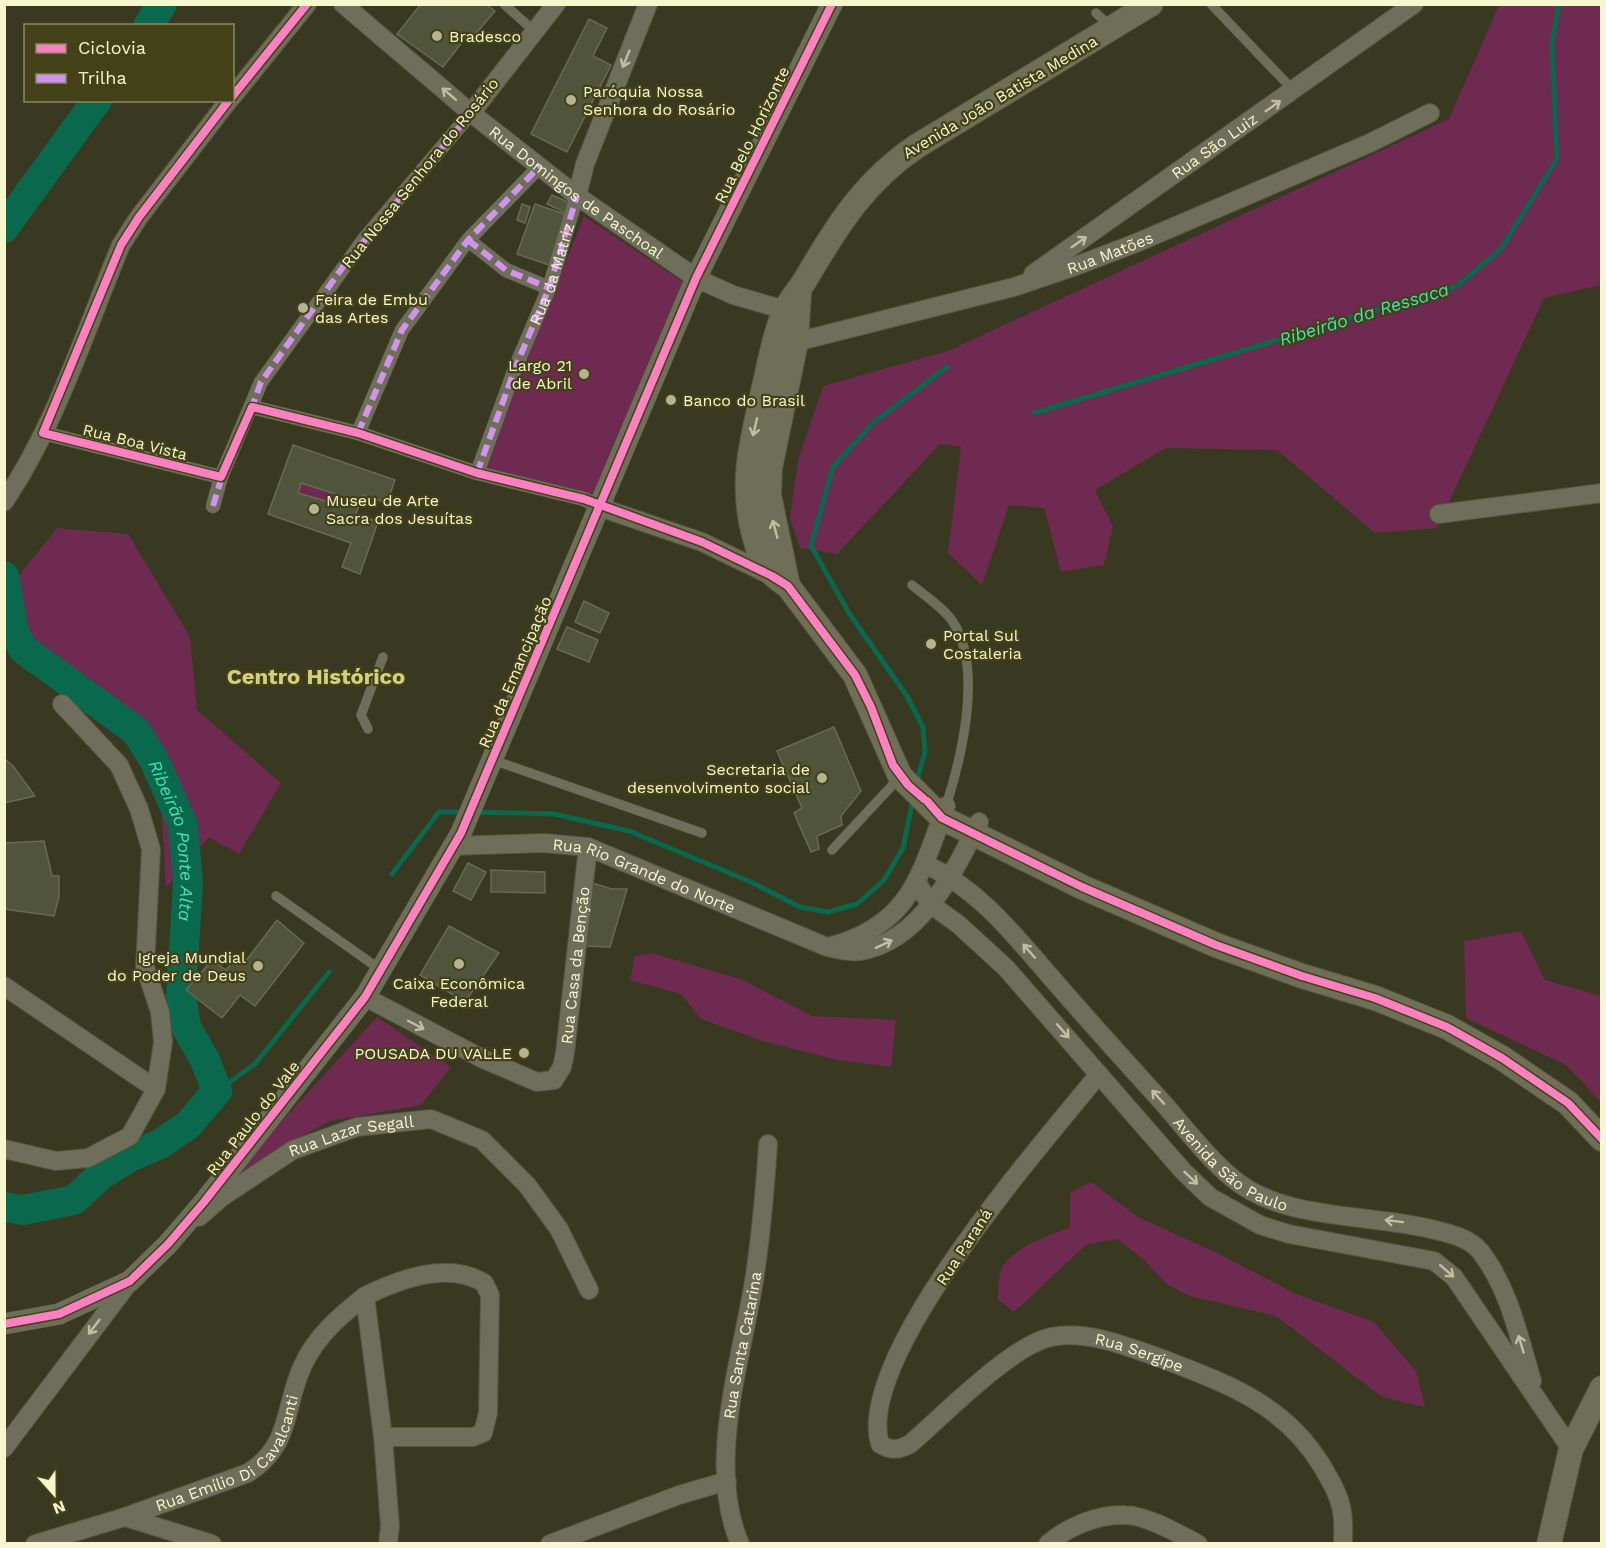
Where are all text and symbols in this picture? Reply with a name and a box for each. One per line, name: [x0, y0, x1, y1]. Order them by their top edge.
legend: [24, 24, 234, 102]
place label: Bradesco: [449, 27, 521, 46]
marker: Bradesco: [430, 29, 444, 43]
street label: Avenida João Batista Medina: [899, 31, 1101, 163]
text: Ciclovia: [78, 37, 146, 58]
one-way arrow: [620, 49, 631, 68]
street label: Rua Belo Horizonte: [711, 63, 793, 207]
text: Trilha: [78, 67, 127, 88]
street label: Rua Nossa Senhora do Rosário: [337, 74, 503, 272]
place label: Paróquia Nossa Senhora do Rosário: [583, 82, 735, 119]
one-way arrow: [442, 87, 457, 101]
marker: Paróquia Nossa Senhora do Rosário: [564, 93, 578, 107]
one-way arrow: [1265, 100, 1281, 112]
street label: Rua São Luiz: [1167, 109, 1261, 183]
street label: Rua Domingos de Paschoal: [486, 122, 667, 262]
street label: Rua da Matriz: [525, 220, 578, 328]
street label: Rua Matões: [1064, 227, 1156, 278]
one-way arrow: [1071, 235, 1087, 248]
water label: Ribeirão da Ressaca: [1277, 278, 1451, 350]
place label: Feira de Embu das Artes: [315, 290, 428, 327]
marker: Feira de Embu das Artes: [296, 301, 310, 315]
place label: Largo 21 de Abril: [508, 356, 572, 393]
marker: Largo 21 de Abril: [577, 367, 591, 381]
place label: Banco do Brasil: [683, 391, 805, 410]
marker: Banco do Brasil: [664, 393, 678, 407]
one-way arrow: [749, 417, 761, 436]
street label: Rua Boa Vista: [81, 420, 189, 464]
place label: Museu de Arte Sacra dos Jesuítas: [326, 491, 473, 528]
marker: Museu de Arte Sacra dos Jesuítas: [307, 502, 321, 516]
one-way arrow: [768, 520, 780, 539]
street label: Rua da Emancipação: [474, 593, 556, 751]
place label: Portal Sul Costaleria: [943, 626, 1022, 663]
marker: Portal Sul Costaleria: [924, 637, 938, 651]
district label: Centro Histórico: [227, 664, 405, 689]
water label: Ribeirão Ponte Alta: [145, 756, 199, 922]
place label: Secretaria de desenvolvimento social: [627, 760, 810, 797]
marker: Secretaria de desenvolvimento social: [815, 771, 829, 785]
street label: Rua Rio Grande do Norte: [552, 834, 738, 917]
street label: Rua Casa da Benção: [557, 885, 593, 1045]
one-way arrow: [875, 937, 893, 949]
one-way arrow: [1022, 944, 1036, 959]
place label: Igreja Mundial do Poder de Deus: [107, 948, 246, 985]
marker: Caixa Econômica Federal: [452, 957, 466, 971]
marker: Igreja Mundial do Poder de Deus: [251, 959, 265, 973]
place label: Caixa Econômica Federal: [393, 974, 525, 1011]
one-way arrow: [407, 1020, 425, 1031]
one-way arrow: [1056, 1023, 1070, 1038]
place label: POUSADA DU VALLE: [355, 1044, 512, 1063]
marker: POUSADA DU VALLE: [517, 1046, 531, 1060]
street label: Rua Paulo do Vale: [202, 1057, 304, 1179]
one-way arrow: [1151, 1090, 1165, 1105]
street label: Rua Lazar Segall: [286, 1111, 415, 1160]
street label: Avenida São Paulo: [1169, 1113, 1290, 1215]
one-way arrow: [1183, 1171, 1198, 1186]
street label: Rua Paraná: [932, 1205, 996, 1289]
one-way arrow: [1384, 1215, 1404, 1226]
one-way arrow: [1439, 1265, 1455, 1278]
street label: Rua Santa Catarina: [719, 1270, 765, 1420]
one-way arrow: [88, 1319, 101, 1335]
street label: Rua Sergipe: [1093, 1329, 1186, 1376]
one-way arrow: [1515, 1335, 1526, 1354]
street label: Rua Emílio Di Cavalcanti: [153, 1393, 302, 1515]
north arrow: [24, 1464, 84, 1524]
text: N: [50, 1497, 68, 1519]

